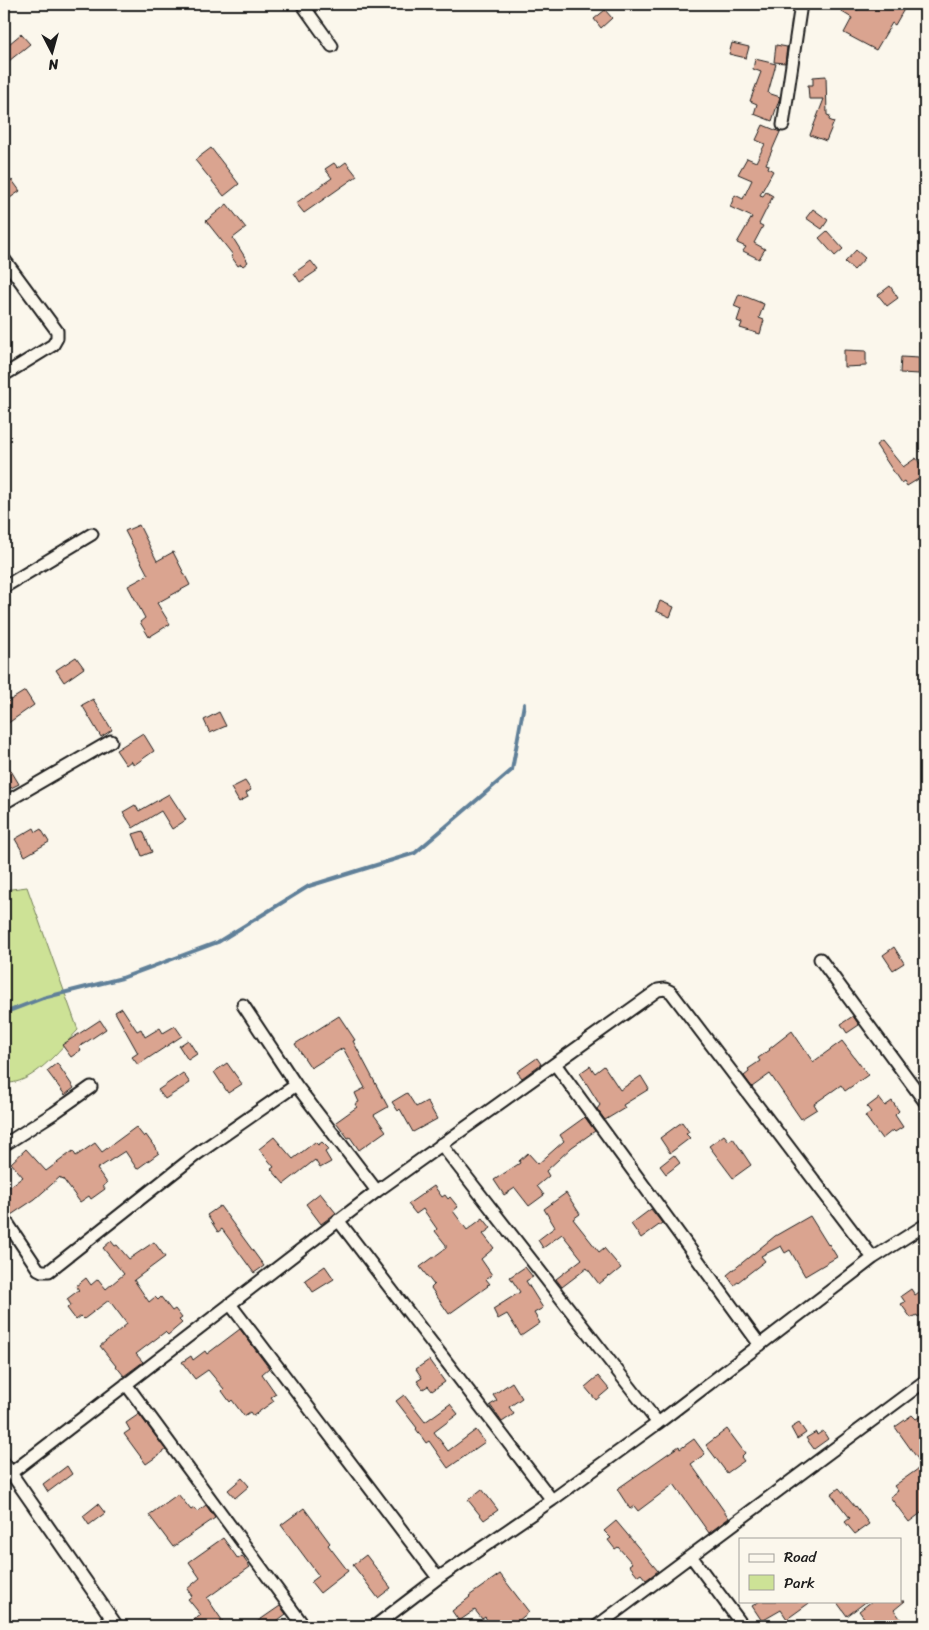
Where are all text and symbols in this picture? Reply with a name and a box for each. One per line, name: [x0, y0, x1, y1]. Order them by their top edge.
north arrow: [28, 28, 78, 78]
text: N: [47, 51, 60, 77]
legend: [739, 1538, 902, 1602]
text: Road: [784, 1544, 817, 1570]
text: Park: [784, 1570, 815, 1596]

